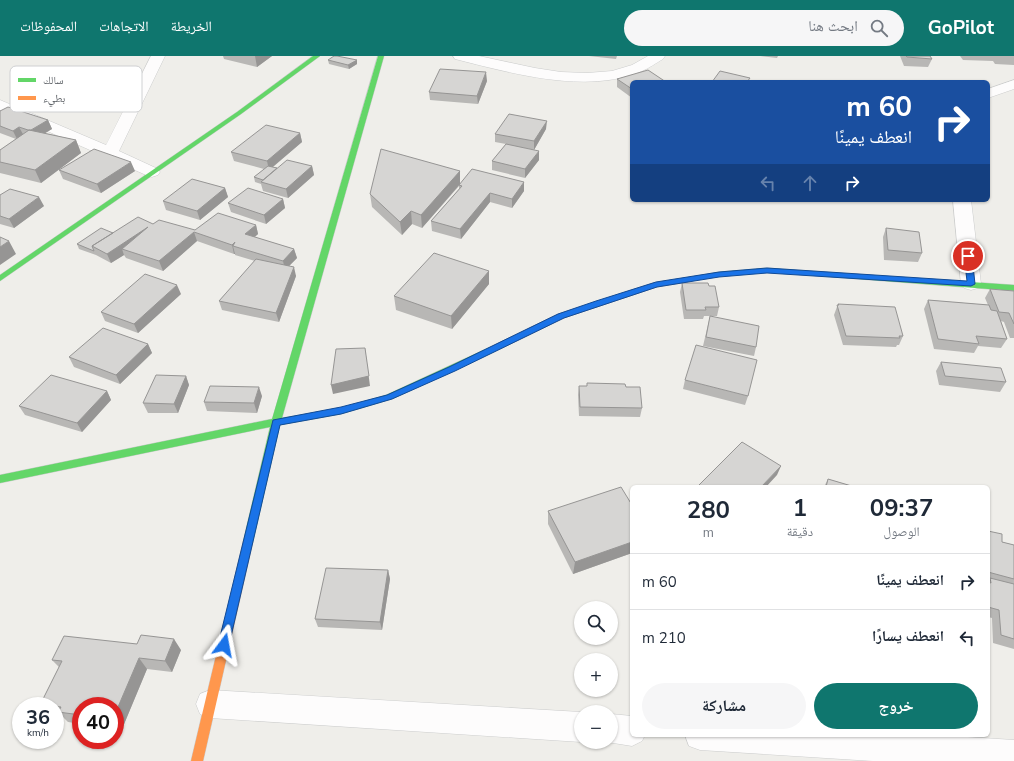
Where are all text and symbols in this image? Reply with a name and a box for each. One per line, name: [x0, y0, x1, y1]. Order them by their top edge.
search box: [624, 10, 904, 46]
text: GoPilot: [928, 15, 994, 41]
text: ابحث هنا: [808, 16, 858, 36]
text: المحفوظات: [20, 17, 77, 36]
text: الاتجاهات: [99, 17, 149, 36]
text: الخريطة: [171, 17, 212, 36]
icon: search: [868, 17, 890, 39]
legend: [10, 66, 142, 112]
text: سالك: [43, 73, 63, 88]
text: 60 m: [846, 88, 912, 126]
text: بطيء: [43, 91, 65, 107]
icon: right: [926, 96, 978, 148]
text: انعطف يمينًا: [835, 125, 912, 149]
icon: left: [757, 172, 779, 194]
icon: ahead: [799, 172, 821, 194]
icon: right: [841, 172, 863, 194]
pin: [951, 239, 985, 273]
icon: arrive: [957, 245, 979, 267]
text: 1: [793, 492, 807, 524]
text: 09:37: [870, 492, 933, 524]
text: 280: [687, 494, 730, 526]
text: دقيقة: [787, 523, 813, 541]
text: الوصول: [884, 523, 920, 541]
text: m: [703, 524, 714, 542]
text: انعطف يمينًا: [876, 570, 944, 590]
icon: right: [956, 571, 978, 593]
text: 60 m: [642, 572, 677, 592]
map controls: [574, 601, 618, 749]
button: search: [574, 601, 618, 645]
position arrow: [203, 624, 245, 666]
text: انعطف يسارًا: [872, 626, 944, 646]
icon: left: [956, 627, 978, 649]
text: 210 m: [642, 628, 686, 648]
button: +: [574, 653, 618, 697]
button: مشاركة: [642, 683, 806, 729]
button: خروج: [814, 683, 978, 729]
speed limit sign: 40: [72, 697, 124, 749]
text: 36: [26, 704, 50, 731]
button: −: [574, 705, 618, 749]
text: km/h: [27, 726, 49, 740]

